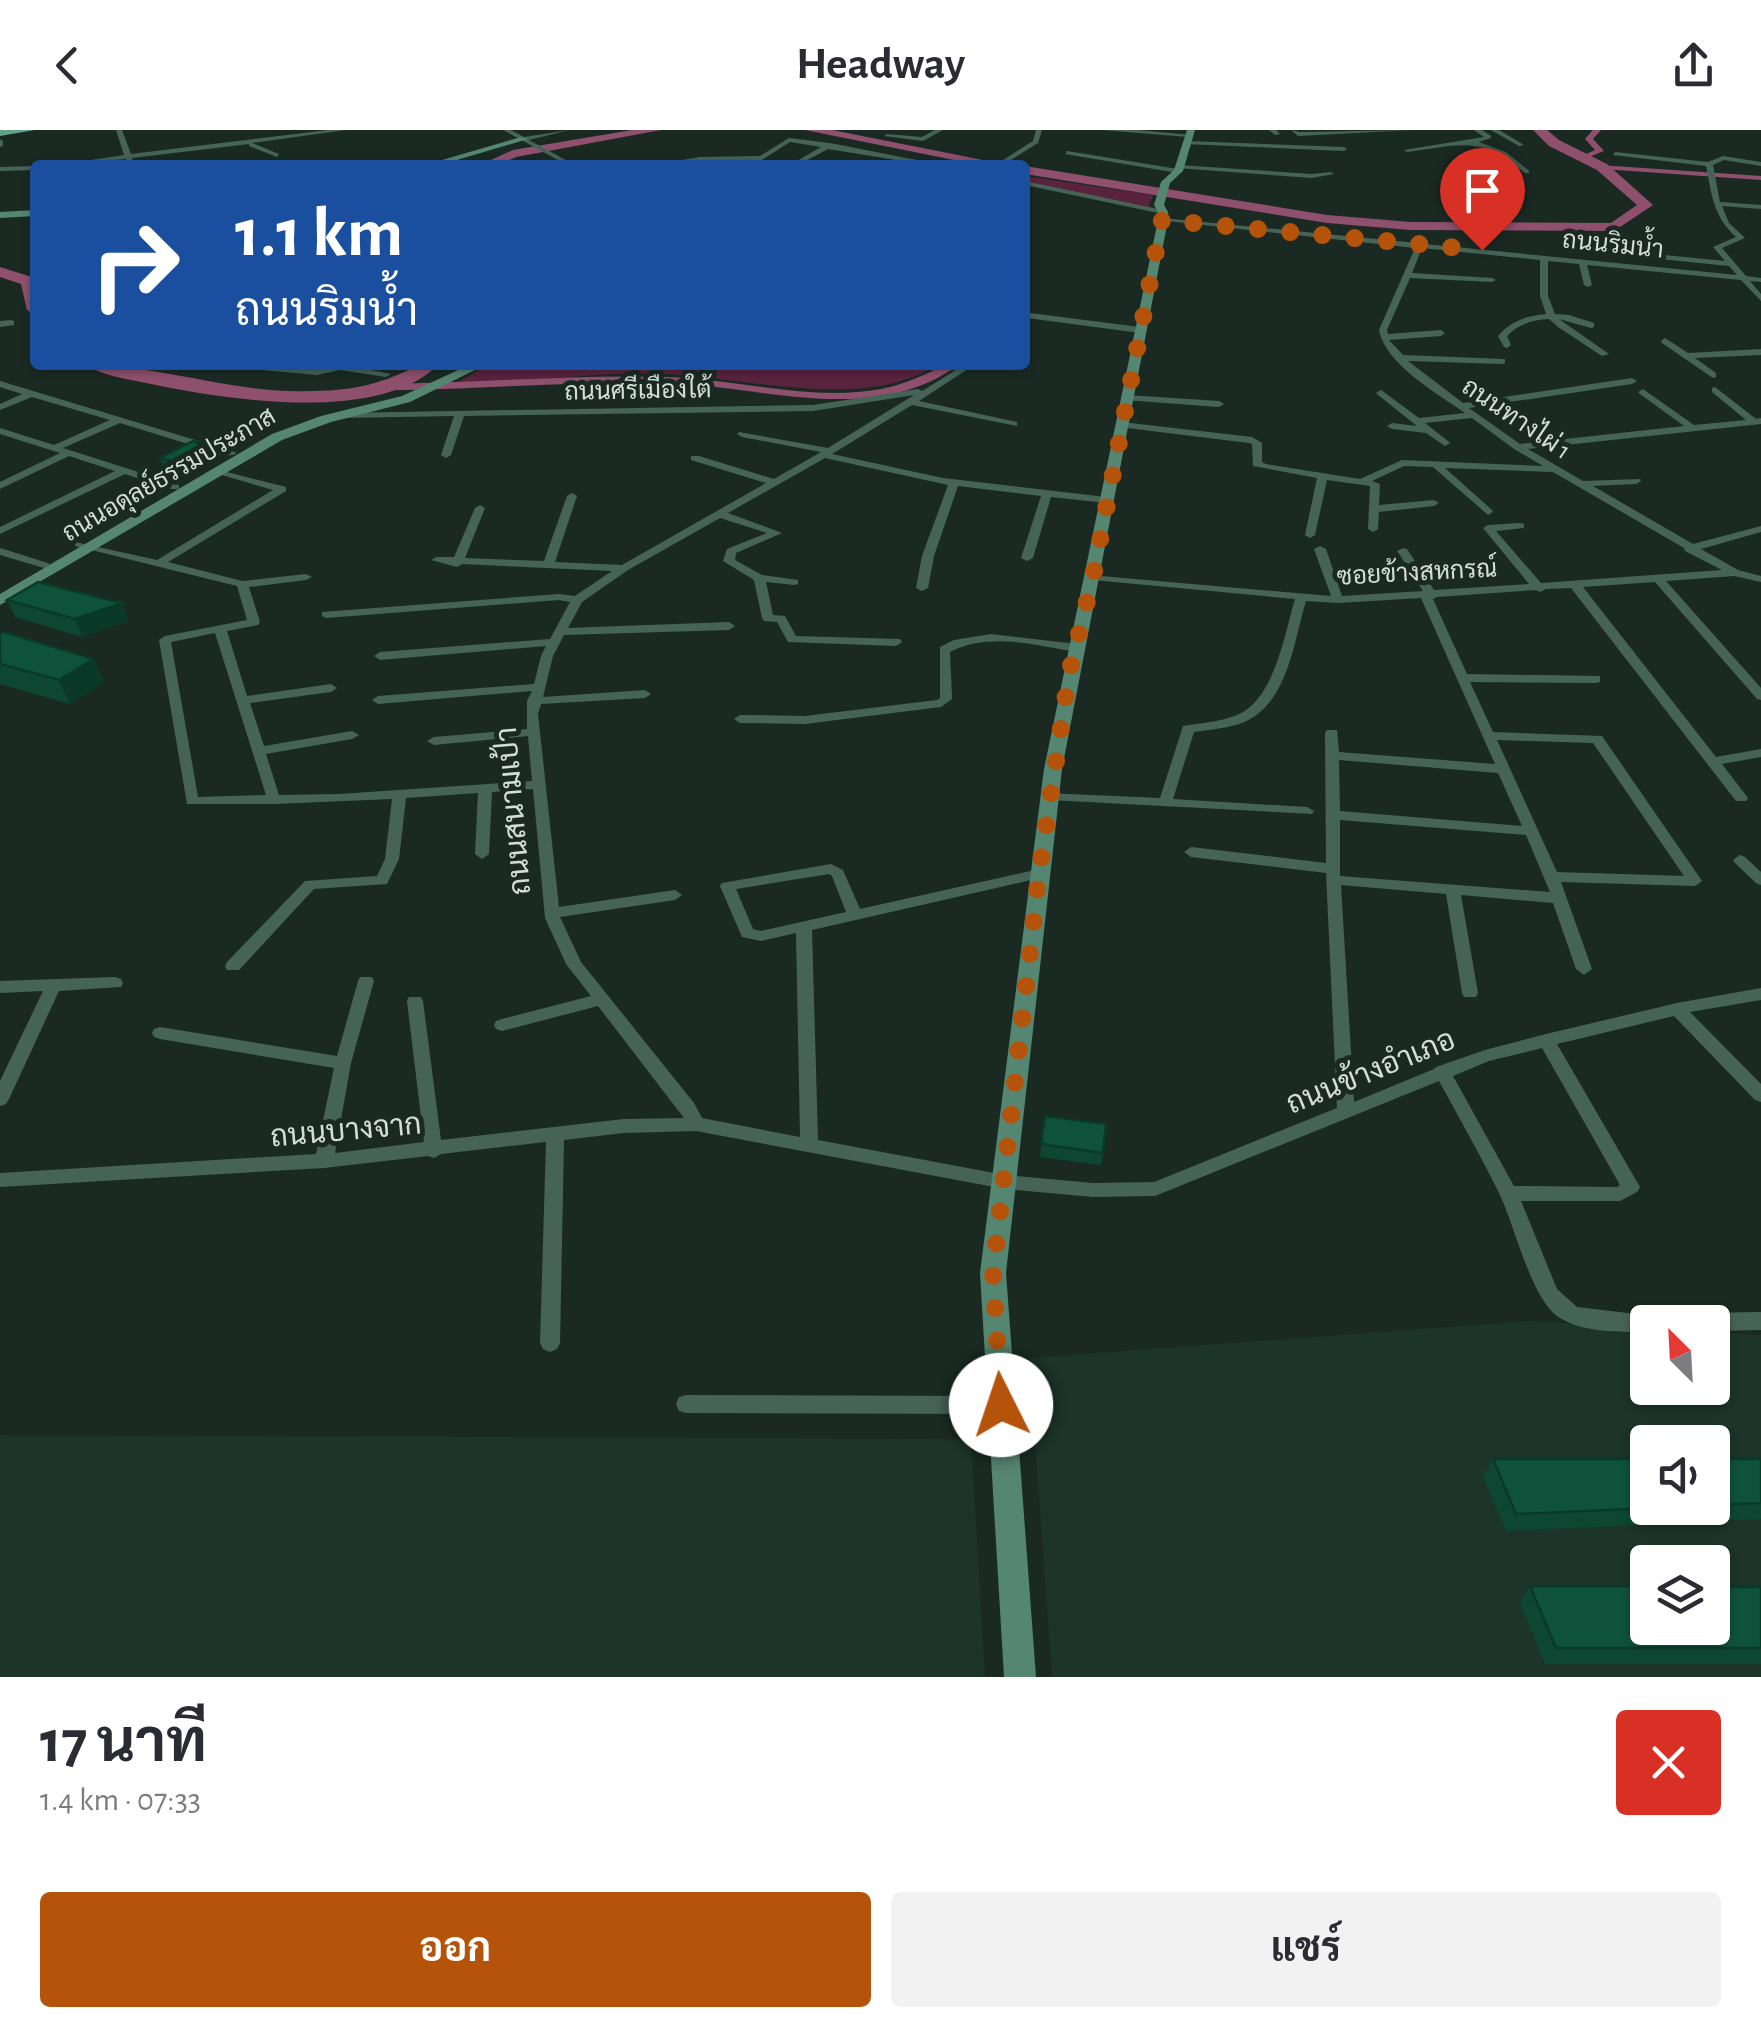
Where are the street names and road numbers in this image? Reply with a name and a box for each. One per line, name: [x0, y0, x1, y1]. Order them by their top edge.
street label: ถนนริมน้ำ: [1561, 217, 1666, 263]
street label: ถนนทางไผ่ 1: [1457, 370, 1577, 464]
street label: ถนนศรีเมืองใต้: [564, 372, 713, 405]
street label: ถนนอดุลย์ธรรมประภาส: [55, 399, 282, 550]
street label: ซอยข้างสหกรณ์: [1336, 550, 1498, 590]
street label: ถนนสนามเป้า: [487, 726, 536, 897]
street label: ถนนข้างอำเภอ: [1280, 1018, 1460, 1119]
street label: ถนนบางจาก: [269, 1109, 423, 1153]

